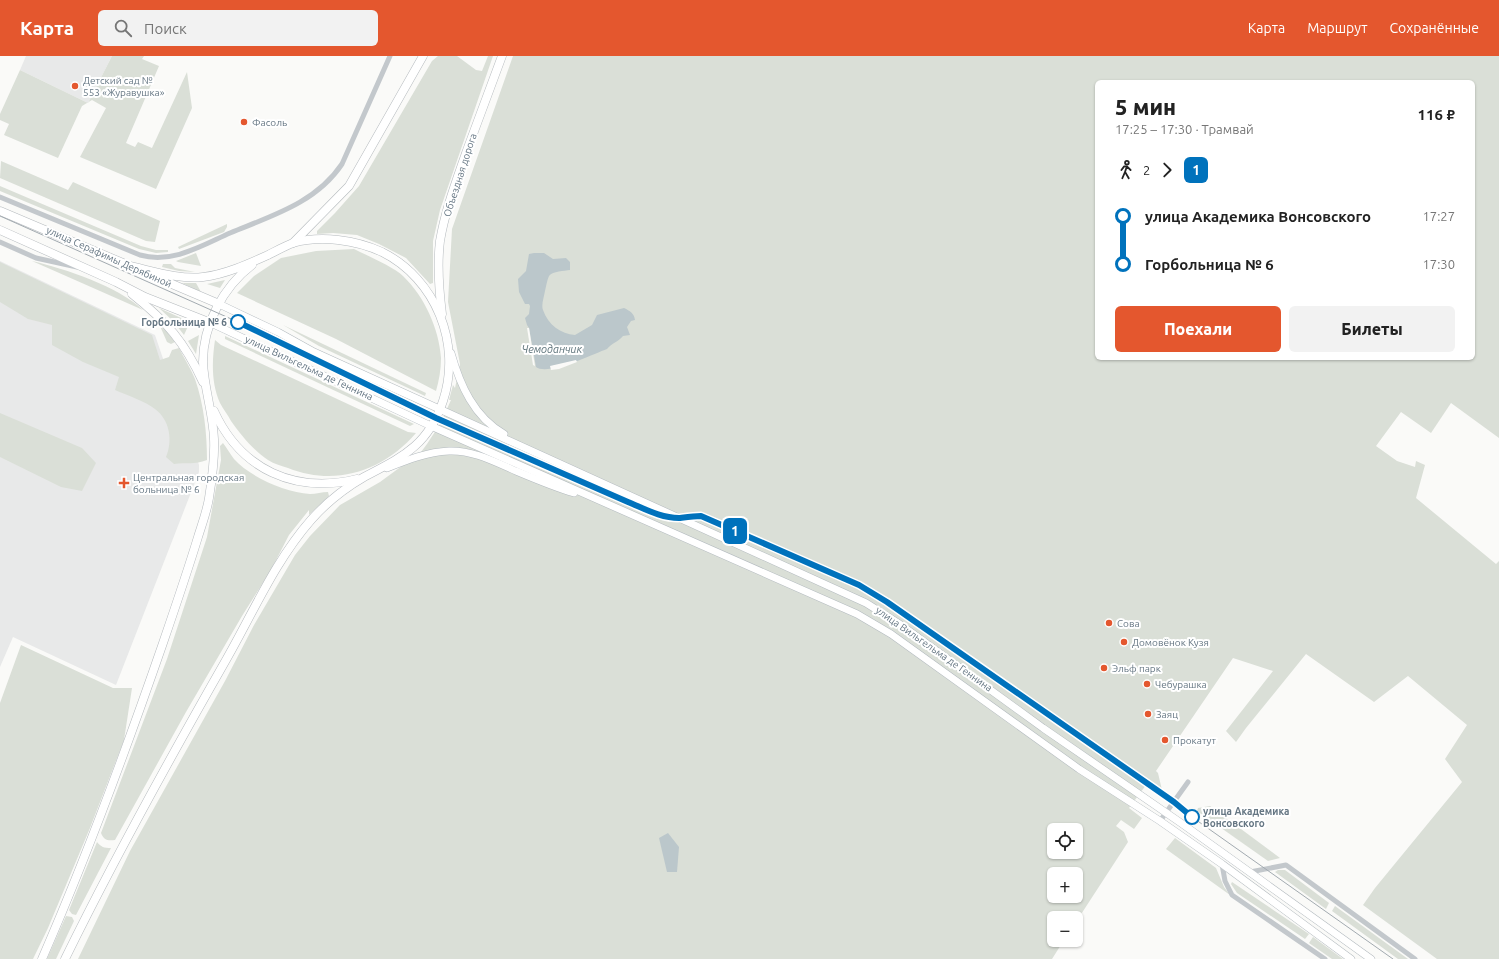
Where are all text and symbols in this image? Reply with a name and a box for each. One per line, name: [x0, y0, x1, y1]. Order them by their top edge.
search box: [98, 10, 378, 46]
text: Карта: [20, 17, 74, 39]
icon: search: [112, 17, 134, 39]
text: Поиск: [144, 20, 187, 37]
text: Карта: [1248, 20, 1285, 36]
text: Маршрут: [1307, 20, 1368, 36]
text: Сохранённые: [1390, 20, 1479, 36]
place label: Детский сад № 553 «Журавушка»: [83, 75, 165, 98]
marker: Детский сад № 553 «Журавушка»: [70, 81, 80, 91]
text: 5 мин: [1115, 94, 1176, 119]
text: 116 ₽: [1418, 106, 1455, 123]
marker: Фасоль: [239, 117, 249, 127]
place label: Фасоль: [252, 117, 287, 128]
text: 17:25 – 17:30 · Трамвай: [1115, 122, 1254, 136]
street label: Объездная дорога: [441, 132, 479, 218]
icon: walk: [1115, 159, 1137, 181]
icon: forward: [1156, 159, 1178, 181]
text: 1: [1192, 162, 1200, 178]
text: 2: [1143, 163, 1150, 177]
text: улица Академика Вонсовского: [1145, 208, 1371, 225]
text: 17:27: [1422, 209, 1455, 223]
street label: улица Серафимы Дерябиной: [45, 224, 173, 290]
text: Горбольница № 6: [1145, 256, 1274, 273]
text: 17:30: [1422, 257, 1455, 271]
button: Поехали: [1115, 306, 1281, 352]
button: Билеты: [1289, 306, 1455, 352]
marker: Горбольница № 6: [230, 314, 246, 330]
place label: Горбольница № 6: [141, 317, 227, 328]
street label: улица Вильгельма де Геннина: [243, 333, 375, 403]
water label: Чемоданчик: [522, 343, 582, 355]
place label: Центральная городская больница № 6: [133, 472, 244, 495]
marker: Центральная городская больница № 6: [118, 477, 130, 489]
line badge: 1: [722, 518, 748, 544]
text: 1: [731, 523, 739, 539]
street label: улица Вильгельма де Геннина: [874, 604, 994, 694]
marker: Сова: [1104, 618, 1114, 628]
place label: Сова: [1117, 618, 1140, 629]
marker: Домовёнок Кузя: [1119, 637, 1129, 647]
place label: Домовёнок Кузя: [1132, 637, 1209, 648]
marker: Эльф парк: [1099, 663, 1109, 673]
place label: Эльф парк: [1112, 663, 1161, 674]
marker: Чебурашка: [1142, 679, 1152, 689]
place label: Чебурашка: [1155, 679, 1207, 690]
marker: Заяц: [1143, 709, 1153, 719]
place label: Заяц: [1156, 709, 1178, 720]
marker: Прокатут: [1160, 735, 1170, 745]
place label: Прокатут: [1173, 735, 1217, 746]
place label: улица Академика Вонсовского: [1203, 806, 1289, 829]
marker: улица Академика Вонсовского: [1184, 809, 1200, 825]
map controls: [1047, 823, 1083, 947]
button: locate: [1047, 823, 1083, 859]
button: +: [1047, 867, 1083, 903]
button: −: [1047, 911, 1083, 947]

